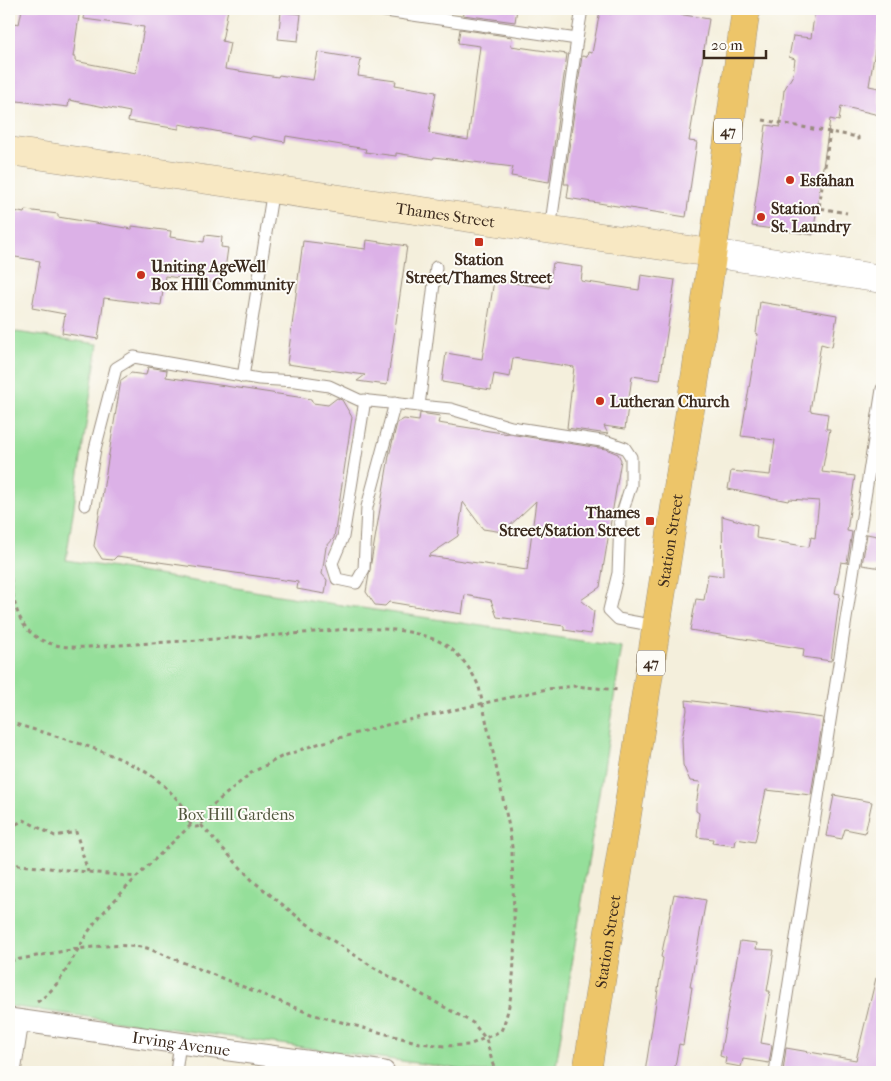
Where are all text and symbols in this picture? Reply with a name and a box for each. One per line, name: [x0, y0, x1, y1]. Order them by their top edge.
scale bar: [704, 28, 766, 60]
text: 20 m: [711, 36, 743, 54]
road number: 47: [714, 118, 742, 144]
place label: Esfahan: [800, 171, 855, 190]
marker: Esfahan: [784, 174, 796, 186]
street label: Thames Street: [394, 198, 497, 232]
place label: Station St. Laundry: [771, 199, 852, 237]
marker: Station St. Laundry: [755, 211, 767, 223]
marker: Station Street/Thames Street: [473, 236, 485, 248]
place label: Station Street/Thames Street: [406, 250, 552, 287]
place label: Uniting AgeWell Box HIll Community: [150, 257, 296, 295]
marker: Uniting AgeWell Box HIll Community: [135, 269, 147, 281]
place label: Lutheran Church: [610, 392, 730, 411]
marker: Lutheran Church: [594, 395, 606, 407]
street label: Station Street: [654, 492, 687, 589]
place label: Thames Street/Station Street: [499, 503, 640, 540]
marker: Thames Street/Station Street: [644, 515, 656, 527]
road number: 47: [637, 650, 665, 676]
park label: Box Hill Gardens: [178, 805, 294, 824]
street label: Station Street: [591, 893, 625, 990]
street label: Irving Avenue: [131, 1028, 232, 1060]

